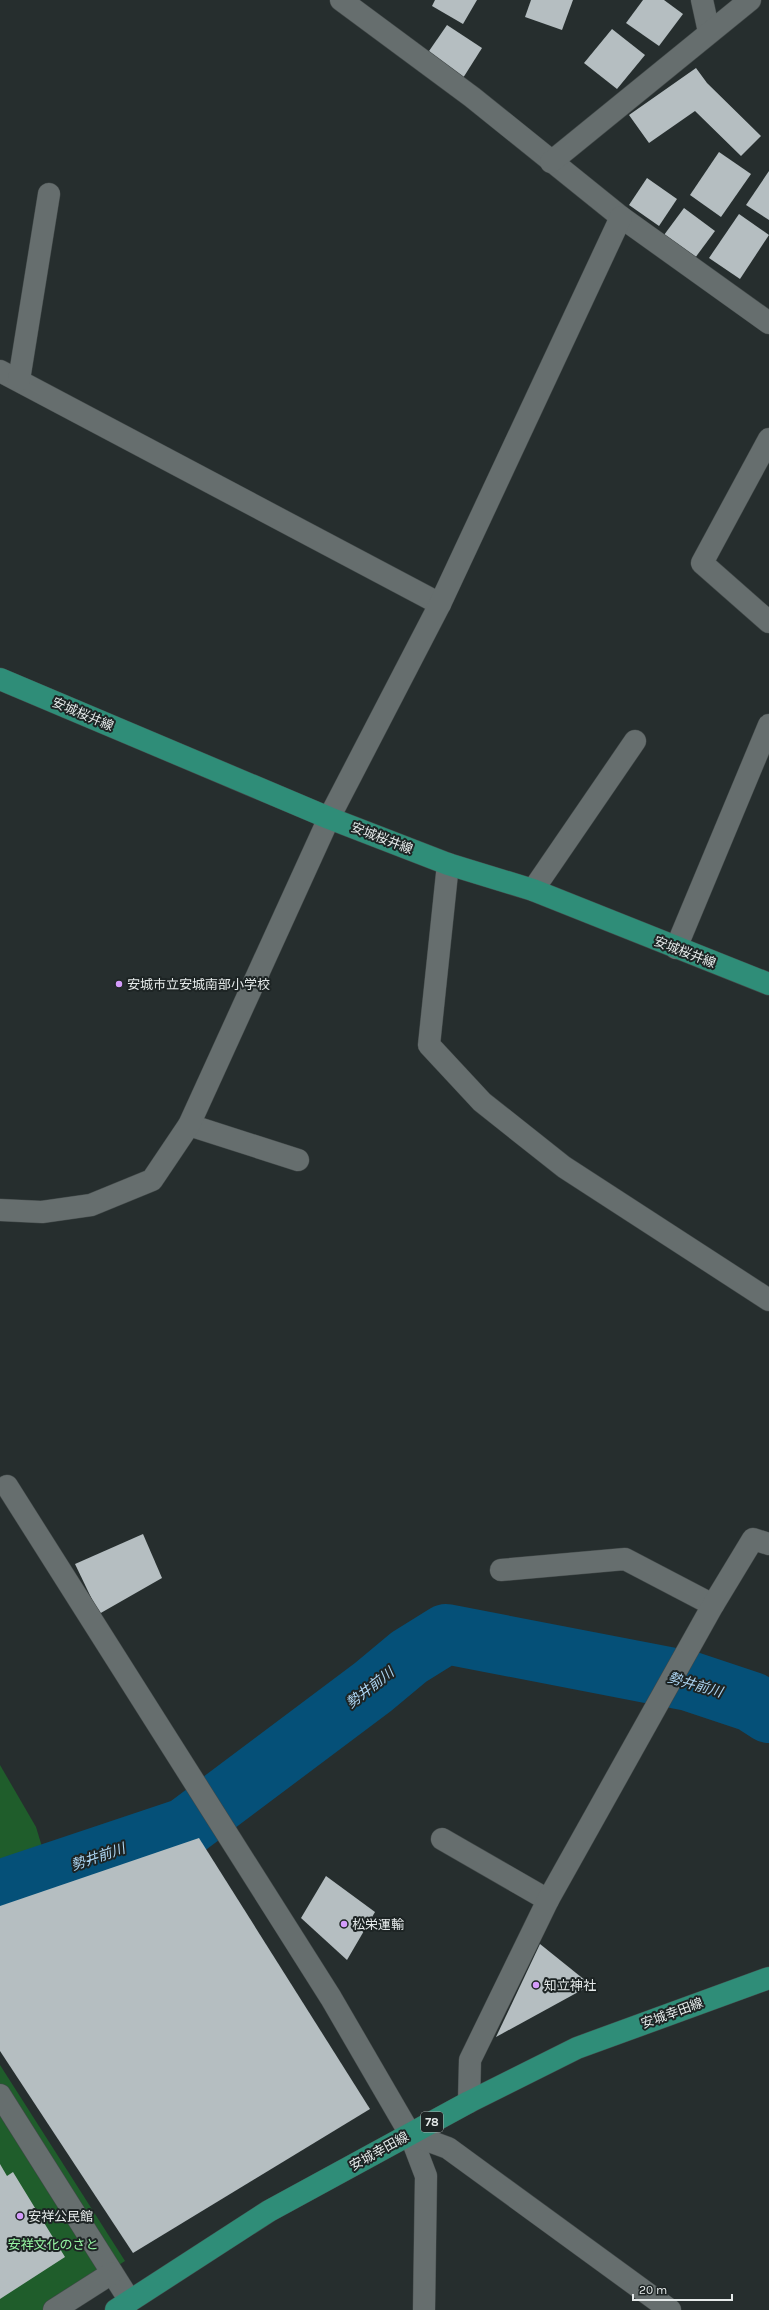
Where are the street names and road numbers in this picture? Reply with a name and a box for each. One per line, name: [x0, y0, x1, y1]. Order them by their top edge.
street label: 安城桜井線: [50, 694, 116, 734]
street label: 安城桜井線: [349, 819, 415, 857]
street label: 安城桜井線: [652, 933, 718, 971]
street label: 安城幸田線: [639, 1995, 705, 2031]
road number: 78: [421, 2112, 443, 2132]
street label: 安城幸田線: [347, 2129, 411, 2173]

